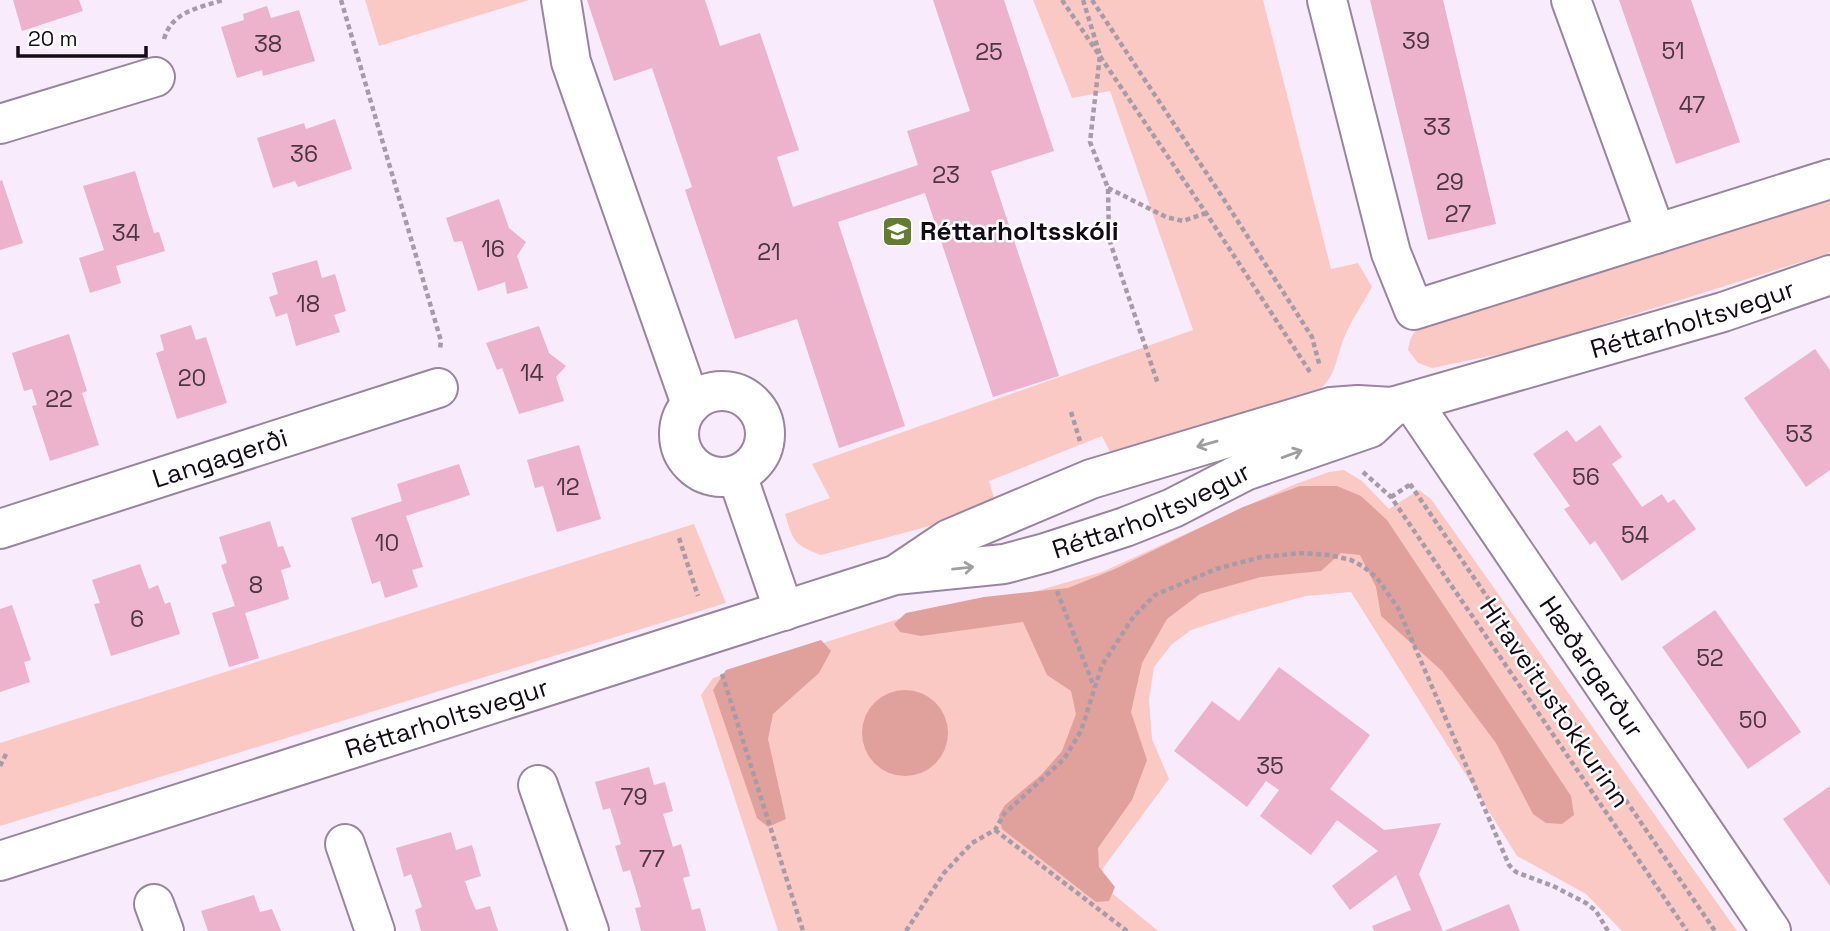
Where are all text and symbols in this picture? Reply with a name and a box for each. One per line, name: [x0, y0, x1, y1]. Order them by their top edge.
scale bar: [18, 14, 145, 58]
text: 20 m: [28, 25, 78, 52]
house number: 39: [1402, 26, 1430, 56]
house number: 38: [254, 29, 282, 59]
house number: 51: [1661, 36, 1685, 66]
house number: 25: [975, 37, 1003, 67]
house number: 47: [1679, 90, 1705, 120]
house number: 33: [1423, 112, 1451, 142]
house number: 36: [290, 139, 318, 169]
house number: 23: [932, 160, 960, 190]
house number: 29: [1436, 167, 1464, 197]
house number: 27: [1445, 199, 1471, 229]
school or university icon: Réttarholtsskóli: [880, 214, 914, 248]
place label: Réttarholtsskóli: [920, 214, 1119, 248]
house number: 34: [112, 218, 140, 248]
house number: 16: [481, 234, 505, 264]
house number: 21: [757, 237, 781, 267]
street label: Réttarholtsvegur: [1586, 272, 1799, 366]
house number: 18: [296, 289, 320, 319]
house number: 14: [520, 358, 544, 388]
house number: 20: [178, 363, 206, 393]
house number: 22: [45, 384, 73, 414]
house number: 53: [1785, 419, 1813, 449]
street label: Langagerði: [148, 421, 292, 496]
one-way arrow: [1196, 439, 1218, 452]
one-way arrow: [1280, 447, 1302, 460]
street label: Réttarholtsvegur: [1048, 454, 1256, 567]
house number: 56: [1572, 462, 1600, 492]
house number: 12: [556, 472, 580, 502]
house number: 54: [1621, 520, 1649, 550]
house number: 10: [375, 528, 399, 558]
one-way arrow: [951, 561, 974, 574]
house number: 8: [249, 570, 263, 600]
street label: Hæðargarður: [1532, 589, 1652, 744]
street label: Hitaveitustokkurinn: [1472, 592, 1638, 814]
house number: 6: [130, 604, 144, 634]
house number: 52: [1696, 643, 1724, 673]
street label: Réttarholtsvegur: [341, 670, 553, 767]
house number: 50: [1739, 705, 1767, 735]
house number: 35: [1256, 751, 1284, 781]
house number: 79: [620, 782, 648, 812]
house number: 77: [639, 844, 665, 874]

